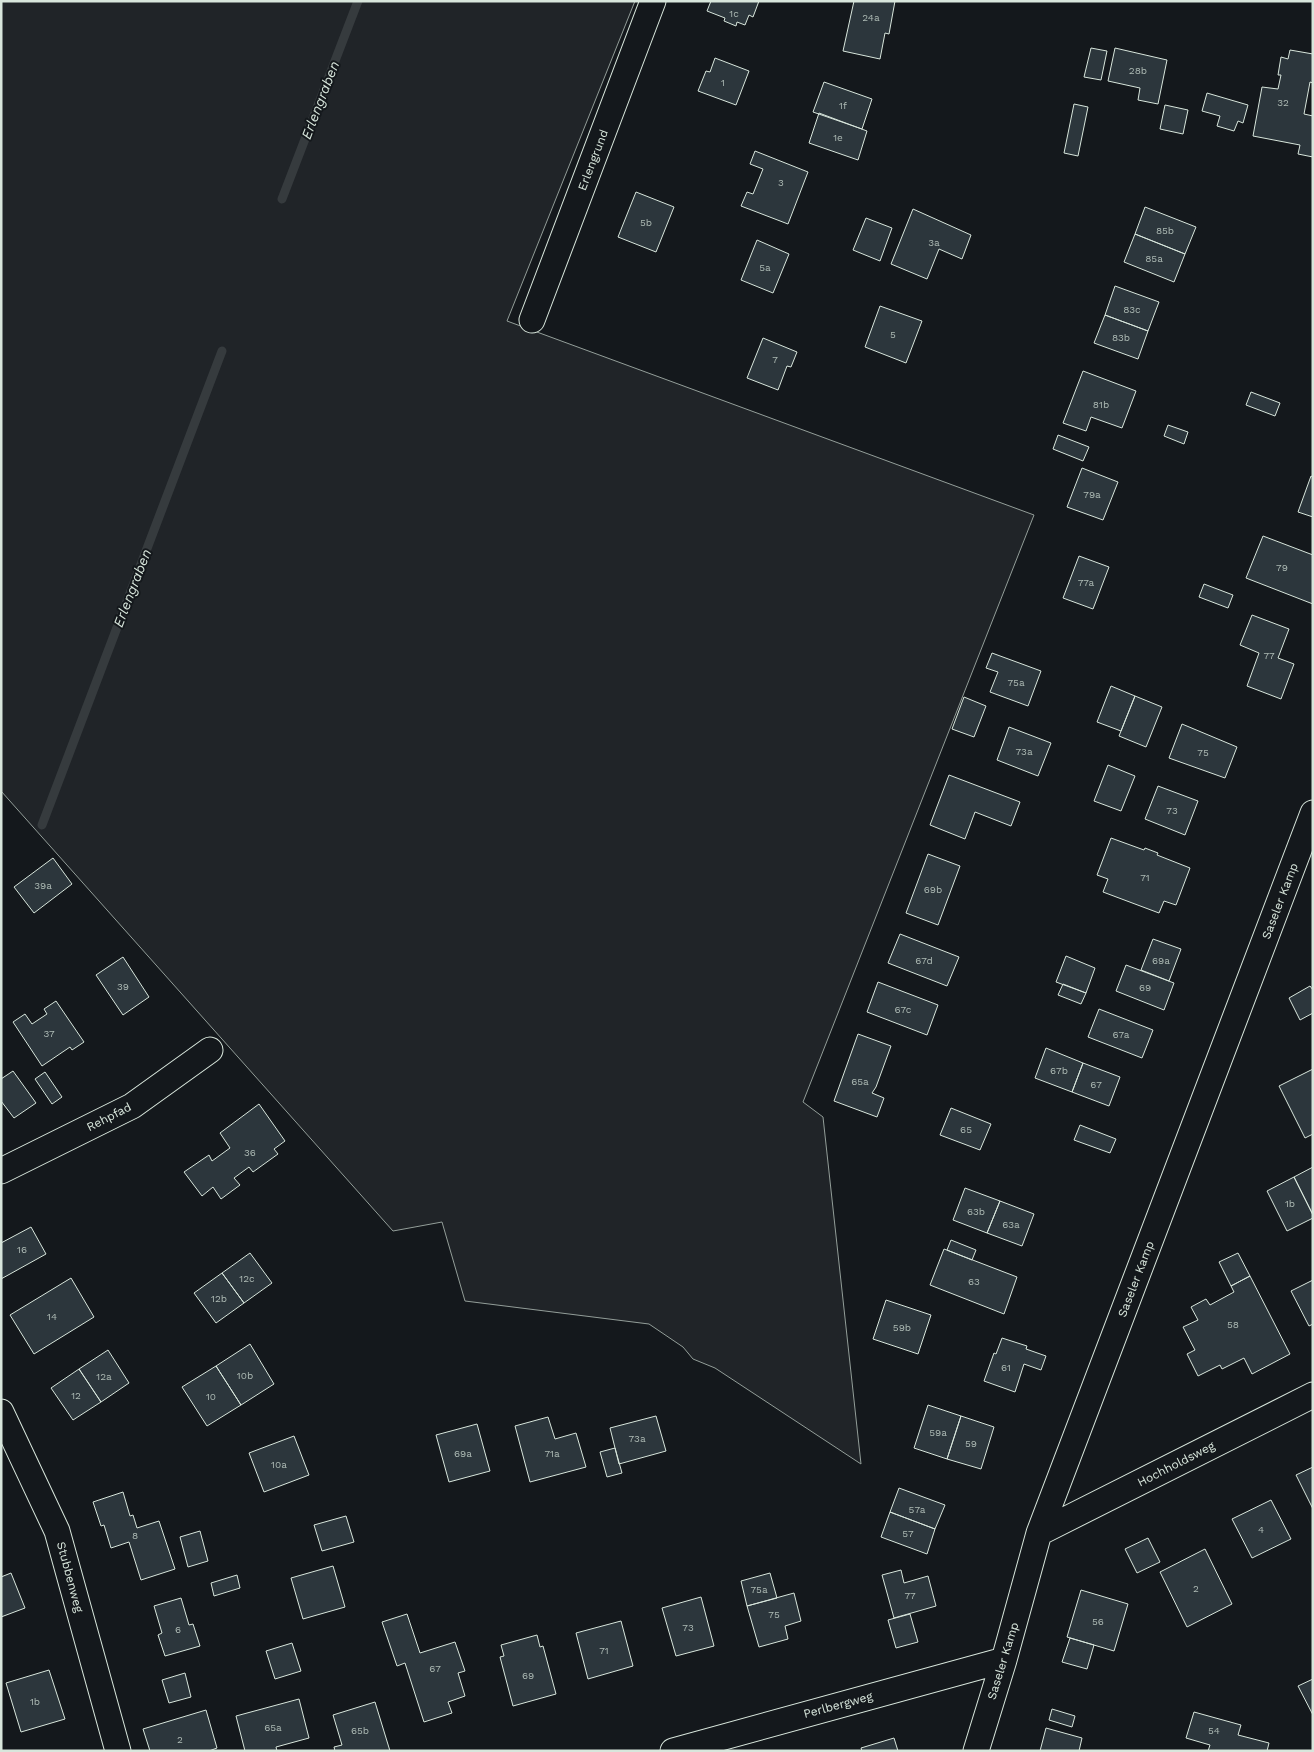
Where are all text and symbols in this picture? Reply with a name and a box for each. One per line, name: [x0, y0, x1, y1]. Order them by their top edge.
house number: 1c: [729, 8, 739, 19]
house number: 24a: [862, 12, 880, 23]
water label: Erlengraben: [298, 59, 342, 141]
house number: 28b: [1129, 65, 1147, 76]
house number: 1: [721, 77, 725, 88]
house number: 32: [1277, 97, 1289, 108]
house number: 1f: [839, 100, 847, 111]
street label: Erlengrund: [575, 128, 611, 192]
house number: 1e: [833, 132, 843, 143]
house number: 3: [778, 177, 784, 188]
house number: 5b: [640, 217, 652, 228]
house number: 85b: [1156, 225, 1174, 236]
house number: 3a: [928, 237, 940, 248]
house number: 85a: [1145, 253, 1163, 264]
house number: 5a: [759, 262, 771, 273]
house number: 83c: [1123, 304, 1141, 315]
house number: 5: [890, 329, 896, 340]
house number: 83b: [1112, 332, 1130, 343]
house number: 7: [772, 354, 778, 365]
house number: 81b: [1093, 399, 1109, 410]
house number: 79a: [1083, 489, 1101, 500]
water label: Erlengraben: [110, 547, 154, 629]
house number: 79: [1276, 562, 1288, 573]
house number: 77a: [1078, 577, 1095, 588]
house number: 77: [1263, 650, 1275, 661]
house number: 75a: [1007, 677, 1025, 688]
house number: 73a: [1015, 746, 1033, 757]
house number: 75: [1197, 747, 1209, 758]
house number: 73: [1166, 805, 1178, 816]
street label: Saseler Kamp: [1259, 861, 1301, 941]
house number: 71: [1140, 872, 1150, 883]
house number: 39a: [34, 880, 52, 891]
house number: 69b: [924, 884, 942, 895]
house number: 67d: [915, 955, 933, 966]
house number: 69a: [1152, 955, 1170, 966]
house number: 39: [117, 981, 129, 992]
house number: 69: [1139, 982, 1151, 993]
house number: 67c: [895, 1004, 912, 1015]
house number: 37: [43, 1028, 55, 1039]
house number: 67a: [1113, 1029, 1130, 1040]
house number: 67b: [1050, 1065, 1068, 1076]
house number: 65a: [851, 1076, 869, 1087]
house number: 67: [1090, 1079, 1102, 1090]
street label: Rehpfad: [84, 1100, 134, 1134]
house number: 65: [960, 1124, 972, 1135]
house number: 36: [244, 1147, 256, 1158]
house number: 1b: [1285, 1198, 1295, 1209]
house number: 63b: [967, 1206, 985, 1217]
house number: 63a: [1002, 1219, 1020, 1230]
street label: Saseler Kamp: [1115, 1239, 1157, 1319]
house number: 16: [17, 1244, 27, 1255]
house number: 12c: [239, 1273, 255, 1284]
house number: 63: [968, 1276, 980, 1287]
house number: 12b: [211, 1293, 227, 1304]
house number: 14: [47, 1311, 57, 1322]
house number: 58: [1227, 1319, 1239, 1330]
house number: 59b: [893, 1322, 911, 1333]
house number: 61: [1001, 1362, 1011, 1373]
house number: 10b: [237, 1370, 253, 1381]
house number: 12a: [96, 1371, 112, 1382]
house number: 12: [71, 1390, 81, 1401]
house number: 10: [206, 1391, 216, 1402]
house number: 59a: [929, 1427, 947, 1438]
house number: 73a: [628, 1433, 646, 1444]
house number: 59: [965, 1438, 977, 1449]
street label: Hochholdsweg: [1135, 1438, 1218, 1490]
house number: 69a: [454, 1448, 472, 1459]
house number: 71a: [544, 1448, 560, 1459]
house number: 10a: [271, 1459, 287, 1470]
house number: 57a: [909, 1504, 926, 1515]
house number: 4: [1258, 1524, 1264, 1535]
house number: 57: [902, 1528, 914, 1539]
house number: 8: [132, 1530, 138, 1541]
street label: Stubbenweg: [54, 1540, 86, 1614]
house number: 2: [1193, 1583, 1199, 1594]
house number: 75a: [750, 1584, 768, 1595]
house number: 77: [904, 1590, 916, 1601]
house number: 75: [768, 1609, 780, 1620]
house number: 56: [1092, 1616, 1104, 1627]
street label: Saseler Kamp: [985, 1621, 1021, 1701]
house number: 73: [682, 1622, 694, 1633]
house number: 6: [175, 1624, 181, 1635]
house number: 71: [599, 1645, 609, 1656]
house number: 67: [429, 1663, 441, 1674]
house number: 69: [522, 1670, 534, 1681]
street label: Perlbergweg: [802, 1689, 875, 1721]
house number: 1b: [30, 1696, 40, 1707]
house number: 65a: [264, 1722, 282, 1733]
house number: 65b: [351, 1725, 369, 1736]
house number: 54: [1208, 1725, 1220, 1736]
house number: 2: [177, 1734, 183, 1745]

